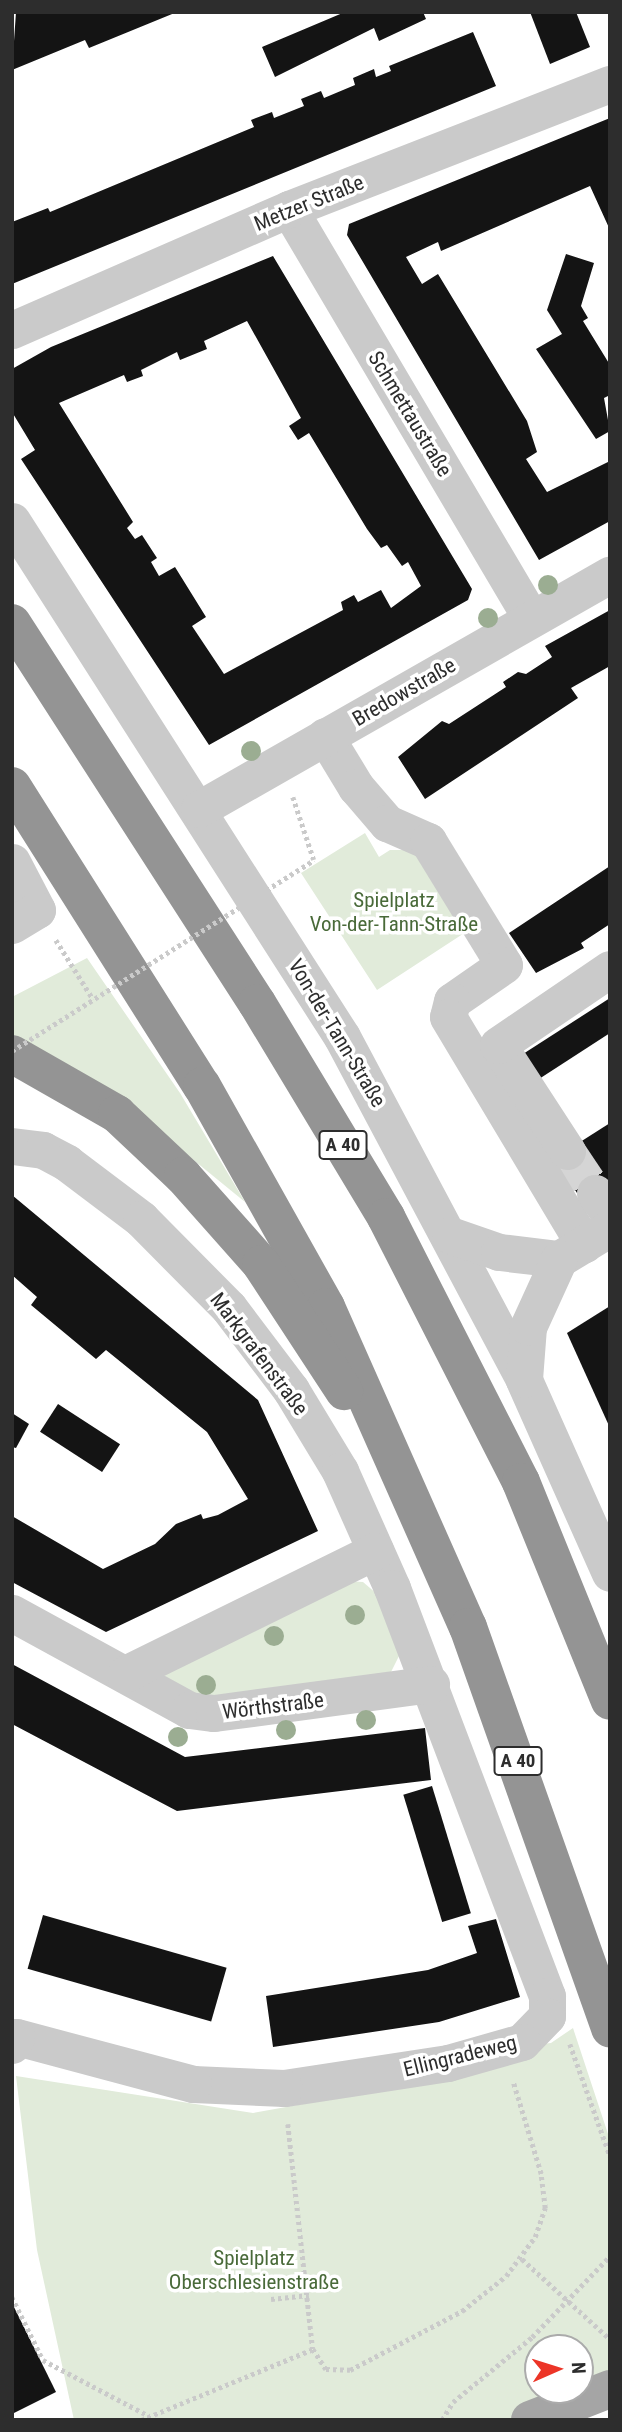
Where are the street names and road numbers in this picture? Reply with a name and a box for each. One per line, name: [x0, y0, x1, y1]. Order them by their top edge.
street label: Metzer Straße: [251, 170, 367, 236]
street label: Schmettaustraße: [363, 347, 457, 481]
street label: Bredowstraße: [348, 652, 460, 732]
street label: Von-der-Tann-Straße: [283, 954, 391, 1112]
road number: A 40: [318, 1130, 368, 1161]
street label: Markgrafenstraße: [205, 1288, 313, 1420]
street label: Wörthstraße: [221, 1687, 325, 1725]
road number: A 40: [494, 1746, 542, 1777]
street label: Ellingradeweg: [401, 2030, 519, 2082]

